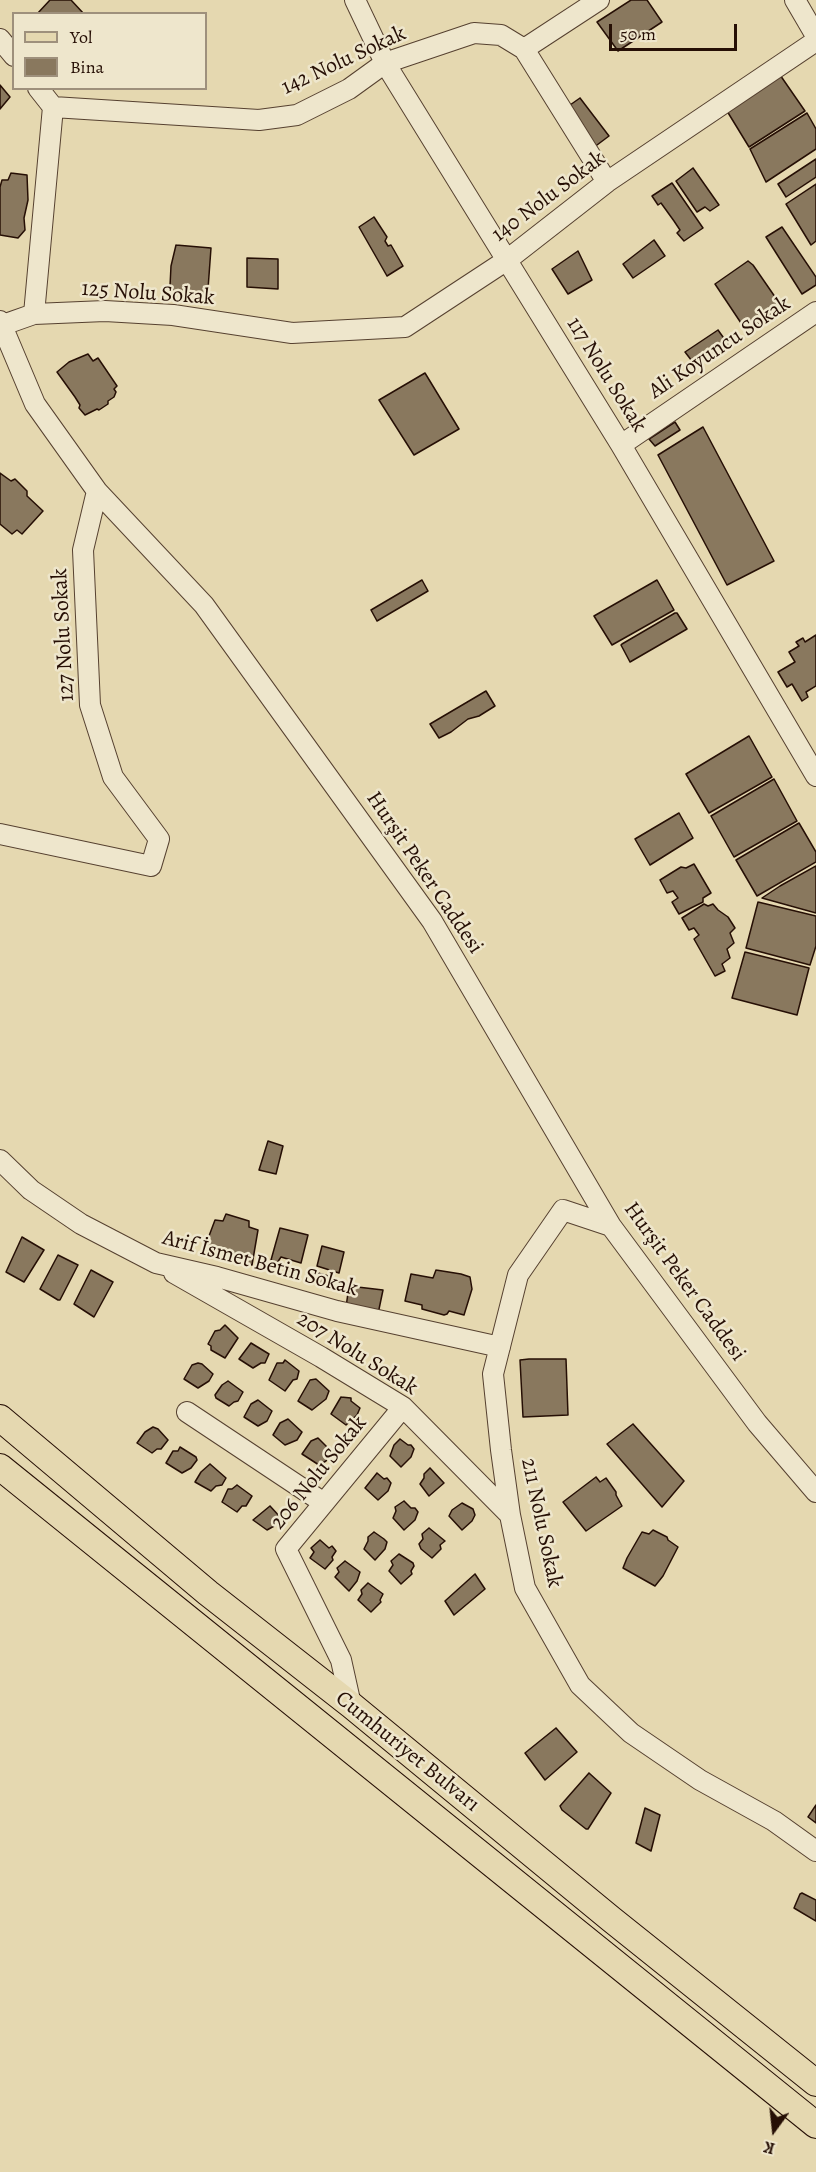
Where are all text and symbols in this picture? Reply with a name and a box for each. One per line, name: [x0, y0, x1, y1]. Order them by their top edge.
legend: [12, 12, 207, 90]
scale bar: [612, 12, 740, 50]
street label: 142 Nolu Sokak: [278, 21, 410, 101]
text: 50 m: [620, 22, 656, 46]
text: Yol: [70, 25, 92, 49]
text: Bina: [70, 55, 104, 79]
street label: 140 Nolu Sokak: [487, 146, 611, 248]
street label: 125 Nolu Sokak: [80, 276, 216, 312]
street label: Ali Koyuncu Sokak: [644, 291, 796, 405]
street label: 117 Nolu Sokak: [560, 313, 652, 437]
street label: 127 Nolu Sokak: [47, 568, 81, 702]
street label: Hurşit Peker Caddesi: [360, 787, 488, 959]
street label: Hurşit Peker Caddesi: [617, 1197, 751, 1367]
street label: Arif İsmet Betin Sokak: [159, 1225, 361, 1303]
street label: 207 Nolu Sokak: [292, 1306, 422, 1402]
street label: 206 Nolu Sokak: [265, 1411, 373, 1535]
street label: 211 Nolu Sokak: [514, 1456, 568, 1590]
street label: Cumhuriyet Bulvarı: [330, 1686, 484, 1818]
north arrow: [744, 2100, 804, 2160]
text: K: [761, 2135, 777, 2159]

